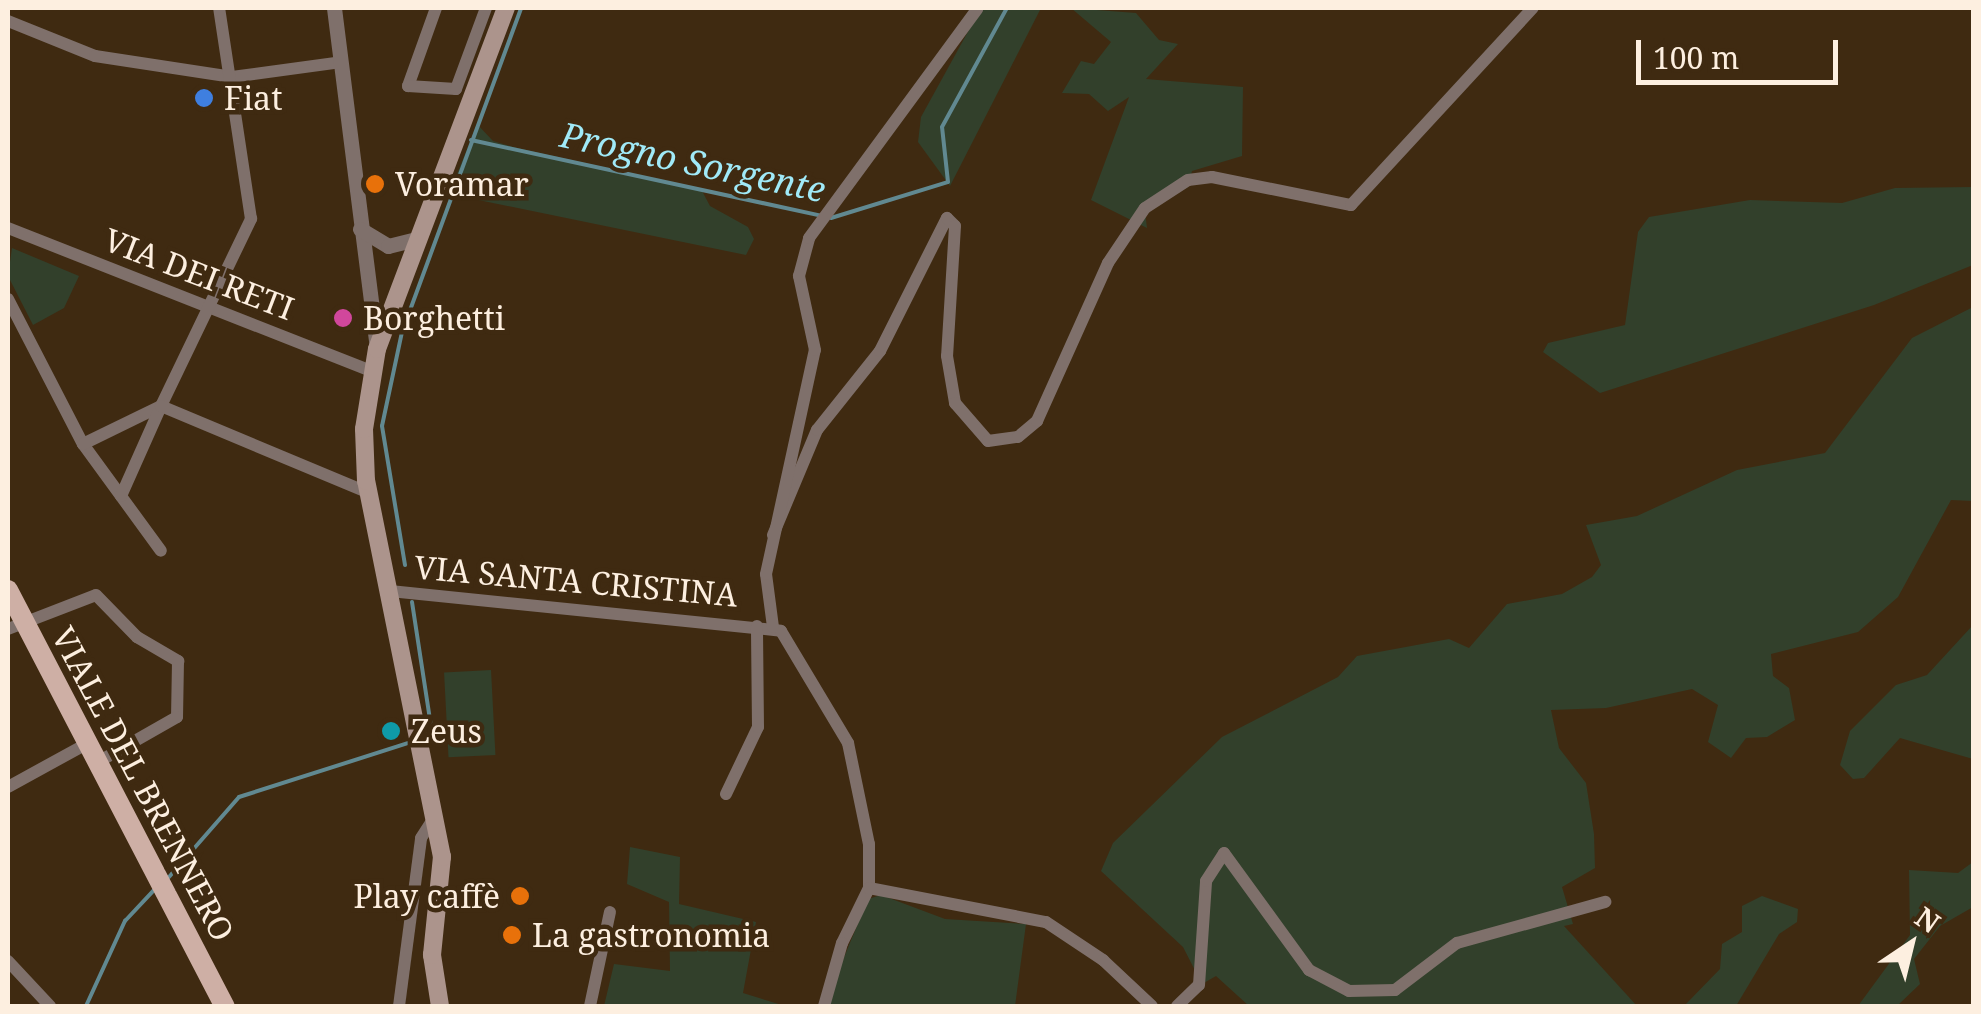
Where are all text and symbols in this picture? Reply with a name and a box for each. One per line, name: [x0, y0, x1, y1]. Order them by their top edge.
scale bar: [1641, 20, 1844, 82]
text: 100 m: [1653, 37, 1739, 78]
place label: Fiat: [224, 79, 282, 117]
marker: Fiat: [193, 87, 215, 109]
water label: Progno Sorgente: [557, 113, 829, 211]
place label: Voramar: [395, 165, 529, 203]
marker: Voramar: [364, 173, 386, 195]
street label: VIA DEI RETI: [99, 220, 299, 328]
place label: Borghetti: [363, 299, 505, 337]
marker: Borghetti: [332, 307, 354, 329]
street label: VIA SANTA CRISTINA: [413, 548, 739, 614]
street label: VIALE DEL BRENNERO: [44, 620, 242, 948]
place label: Zeus: [411, 712, 482, 750]
marker: Zeus: [380, 720, 402, 742]
place label: Play caffè: [353, 877, 500, 915]
marker: Play caffè: [509, 885, 531, 907]
north arrow: [1861, 894, 1961, 994]
text: N: [1908, 898, 1948, 941]
place label: La gastronomia: [532, 916, 770, 954]
marker: La gastronomia: [501, 924, 523, 946]

